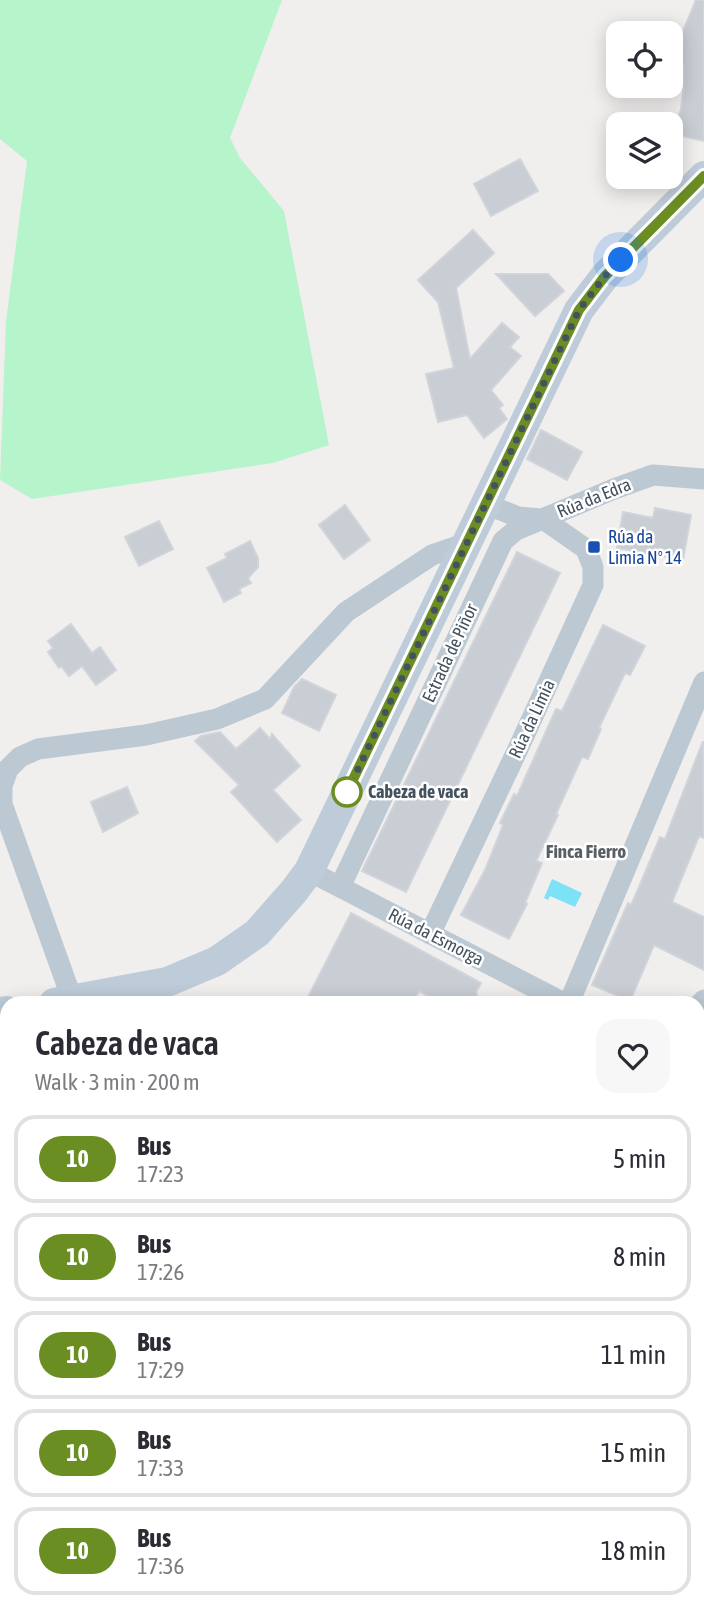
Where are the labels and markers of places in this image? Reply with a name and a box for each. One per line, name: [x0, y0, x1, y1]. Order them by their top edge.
place label: Rúa da Limia Nº 14: [608, 526, 682, 568]
marker: Rúa da Limia Nº 14: [586, 539, 602, 555]
marker: Cabeza de vaca: [332, 777, 362, 807]
place label: Cabeza de vaca: [368, 781, 468, 802]

